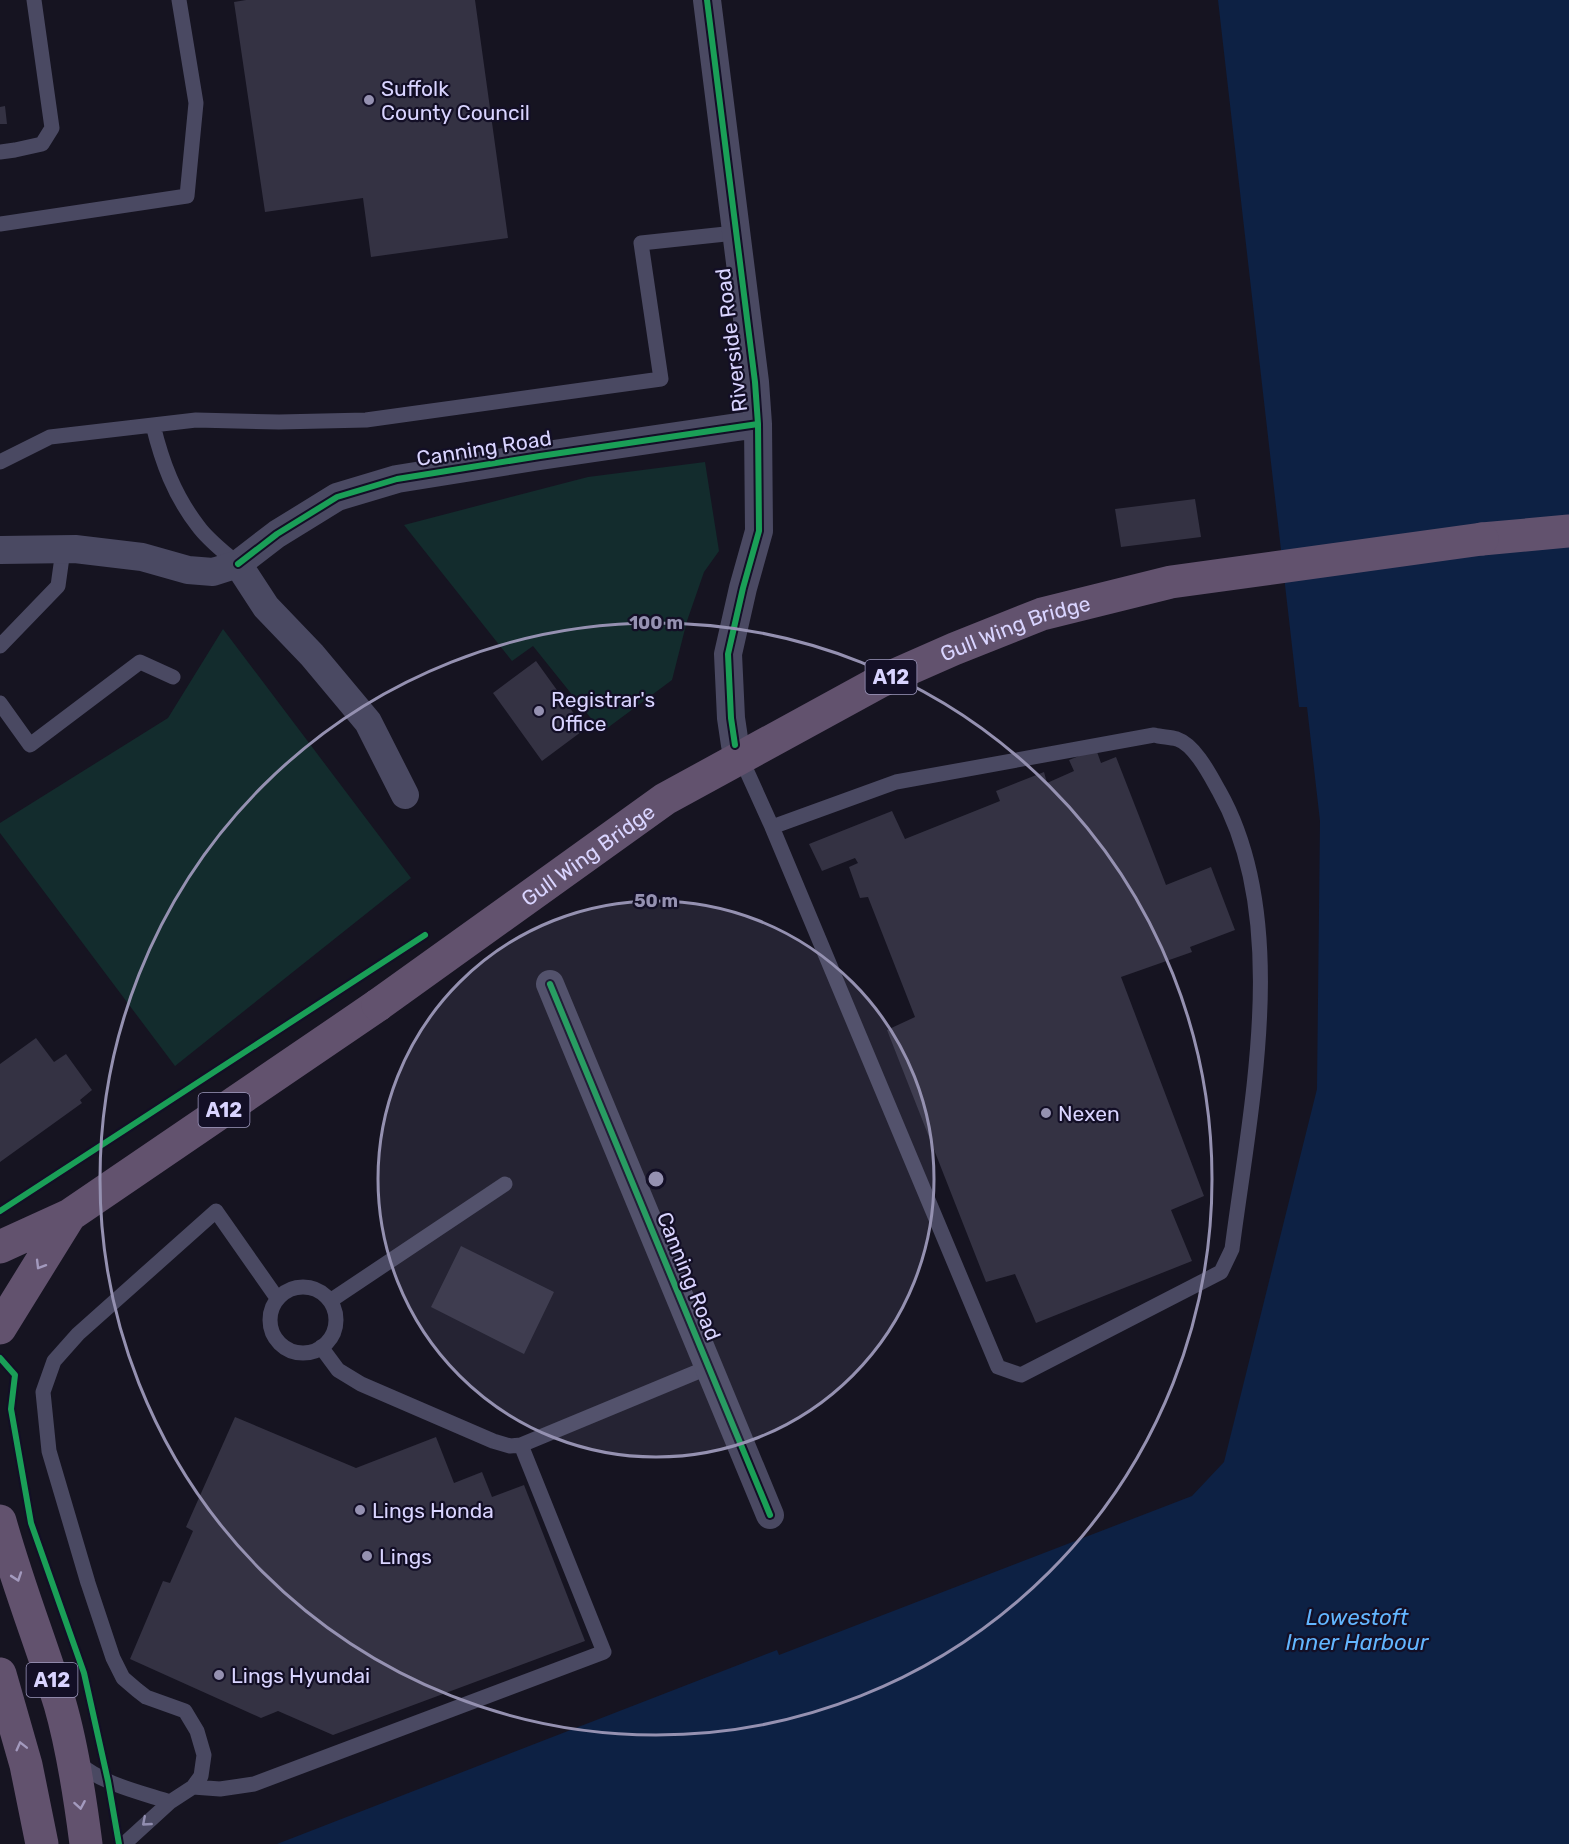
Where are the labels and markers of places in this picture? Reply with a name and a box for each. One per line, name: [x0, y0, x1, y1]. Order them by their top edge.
place label: Suffolk County Council: [381, 76, 530, 125]
marker: Suffolk County Council: [362, 93, 376, 107]
place label: Registrar's Office: [551, 687, 655, 736]
marker: Registrar's Office: [532, 704, 546, 718]
place label: Nexen: [1058, 1101, 1120, 1126]
marker: Nexen: [1039, 1106, 1053, 1120]
centre of rings: [646, 1169, 666, 1189]
place label: Lings Honda: [372, 1498, 494, 1523]
marker: Lings Honda: [353, 1503, 367, 1517]
place label: Lings: [379, 1544, 432, 1569]
marker: Lings: [360, 1549, 374, 1563]
place label: Lings Hyundai: [231, 1663, 370, 1688]
marker: Lings Hyundai: [212, 1668, 226, 1682]

